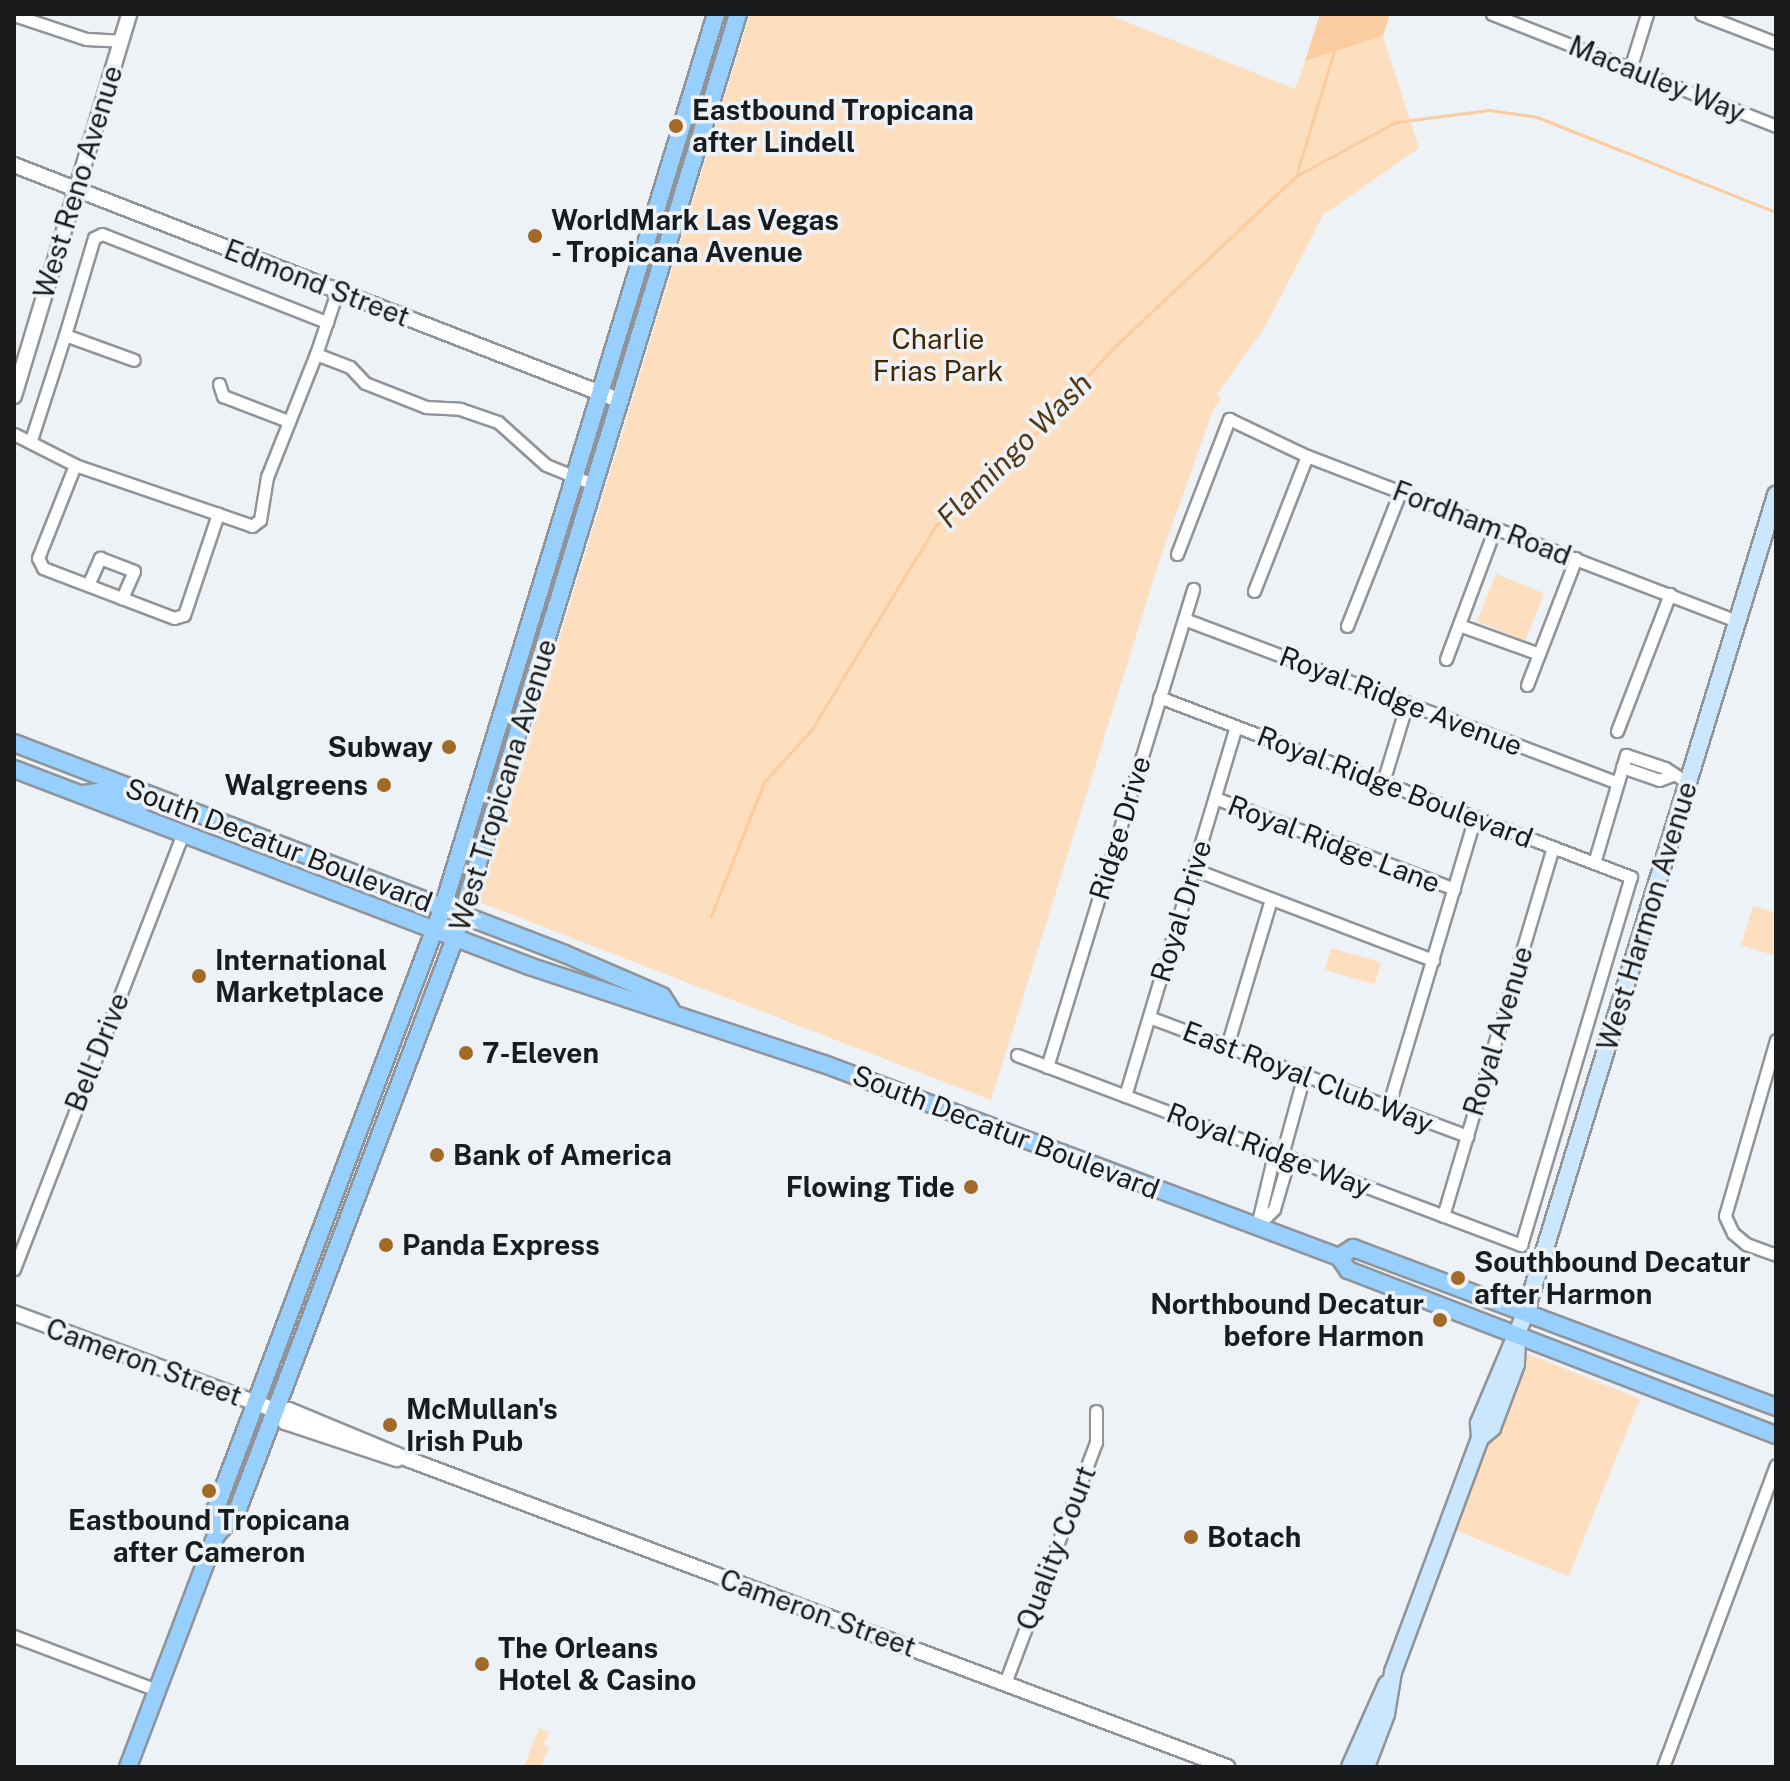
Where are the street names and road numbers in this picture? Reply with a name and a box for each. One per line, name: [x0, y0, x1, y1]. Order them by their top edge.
street label: Macauley Way: [1564, 28, 1750, 130]
street label: West Reno Avenue: [27, 61, 129, 303]
street label: Edmond Street: [220, 232, 414, 334]
street label: Fordham Road: [1388, 474, 1576, 572]
street label: West Tropicana Avenue: [443, 635, 563, 935]
street label: Royal Ridge Avenue: [1275, 639, 1527, 763]
street label: Royal Ridge Boulevard: [1252, 719, 1538, 855]
street label: Ridge Drive: [1082, 752, 1158, 904]
street label: South Decatur Boulevard: [121, 771, 437, 919]
street label: West Harmon Avenue: [1590, 777, 1704, 1055]
street label: Royal Ridge Lane: [1223, 788, 1445, 900]
street label: Royal Drive: [1144, 836, 1218, 986]
street label: Royal Avenue: [1456, 942, 1540, 1120]
street label: Bell Drive: [58, 988, 136, 1116]
street label: East Royal Club Way: [1178, 1014, 1438, 1140]
street label: South Decatur Boulevard: [848, 1058, 1164, 1206]
street label: Royal Ridge Way: [1162, 1095, 1376, 1205]
street label: Cameron Street: [41, 1311, 247, 1413]
street label: Quality Court: [1009, 1461, 1103, 1635]
street label: Cameron Street: [715, 1562, 921, 1664]

